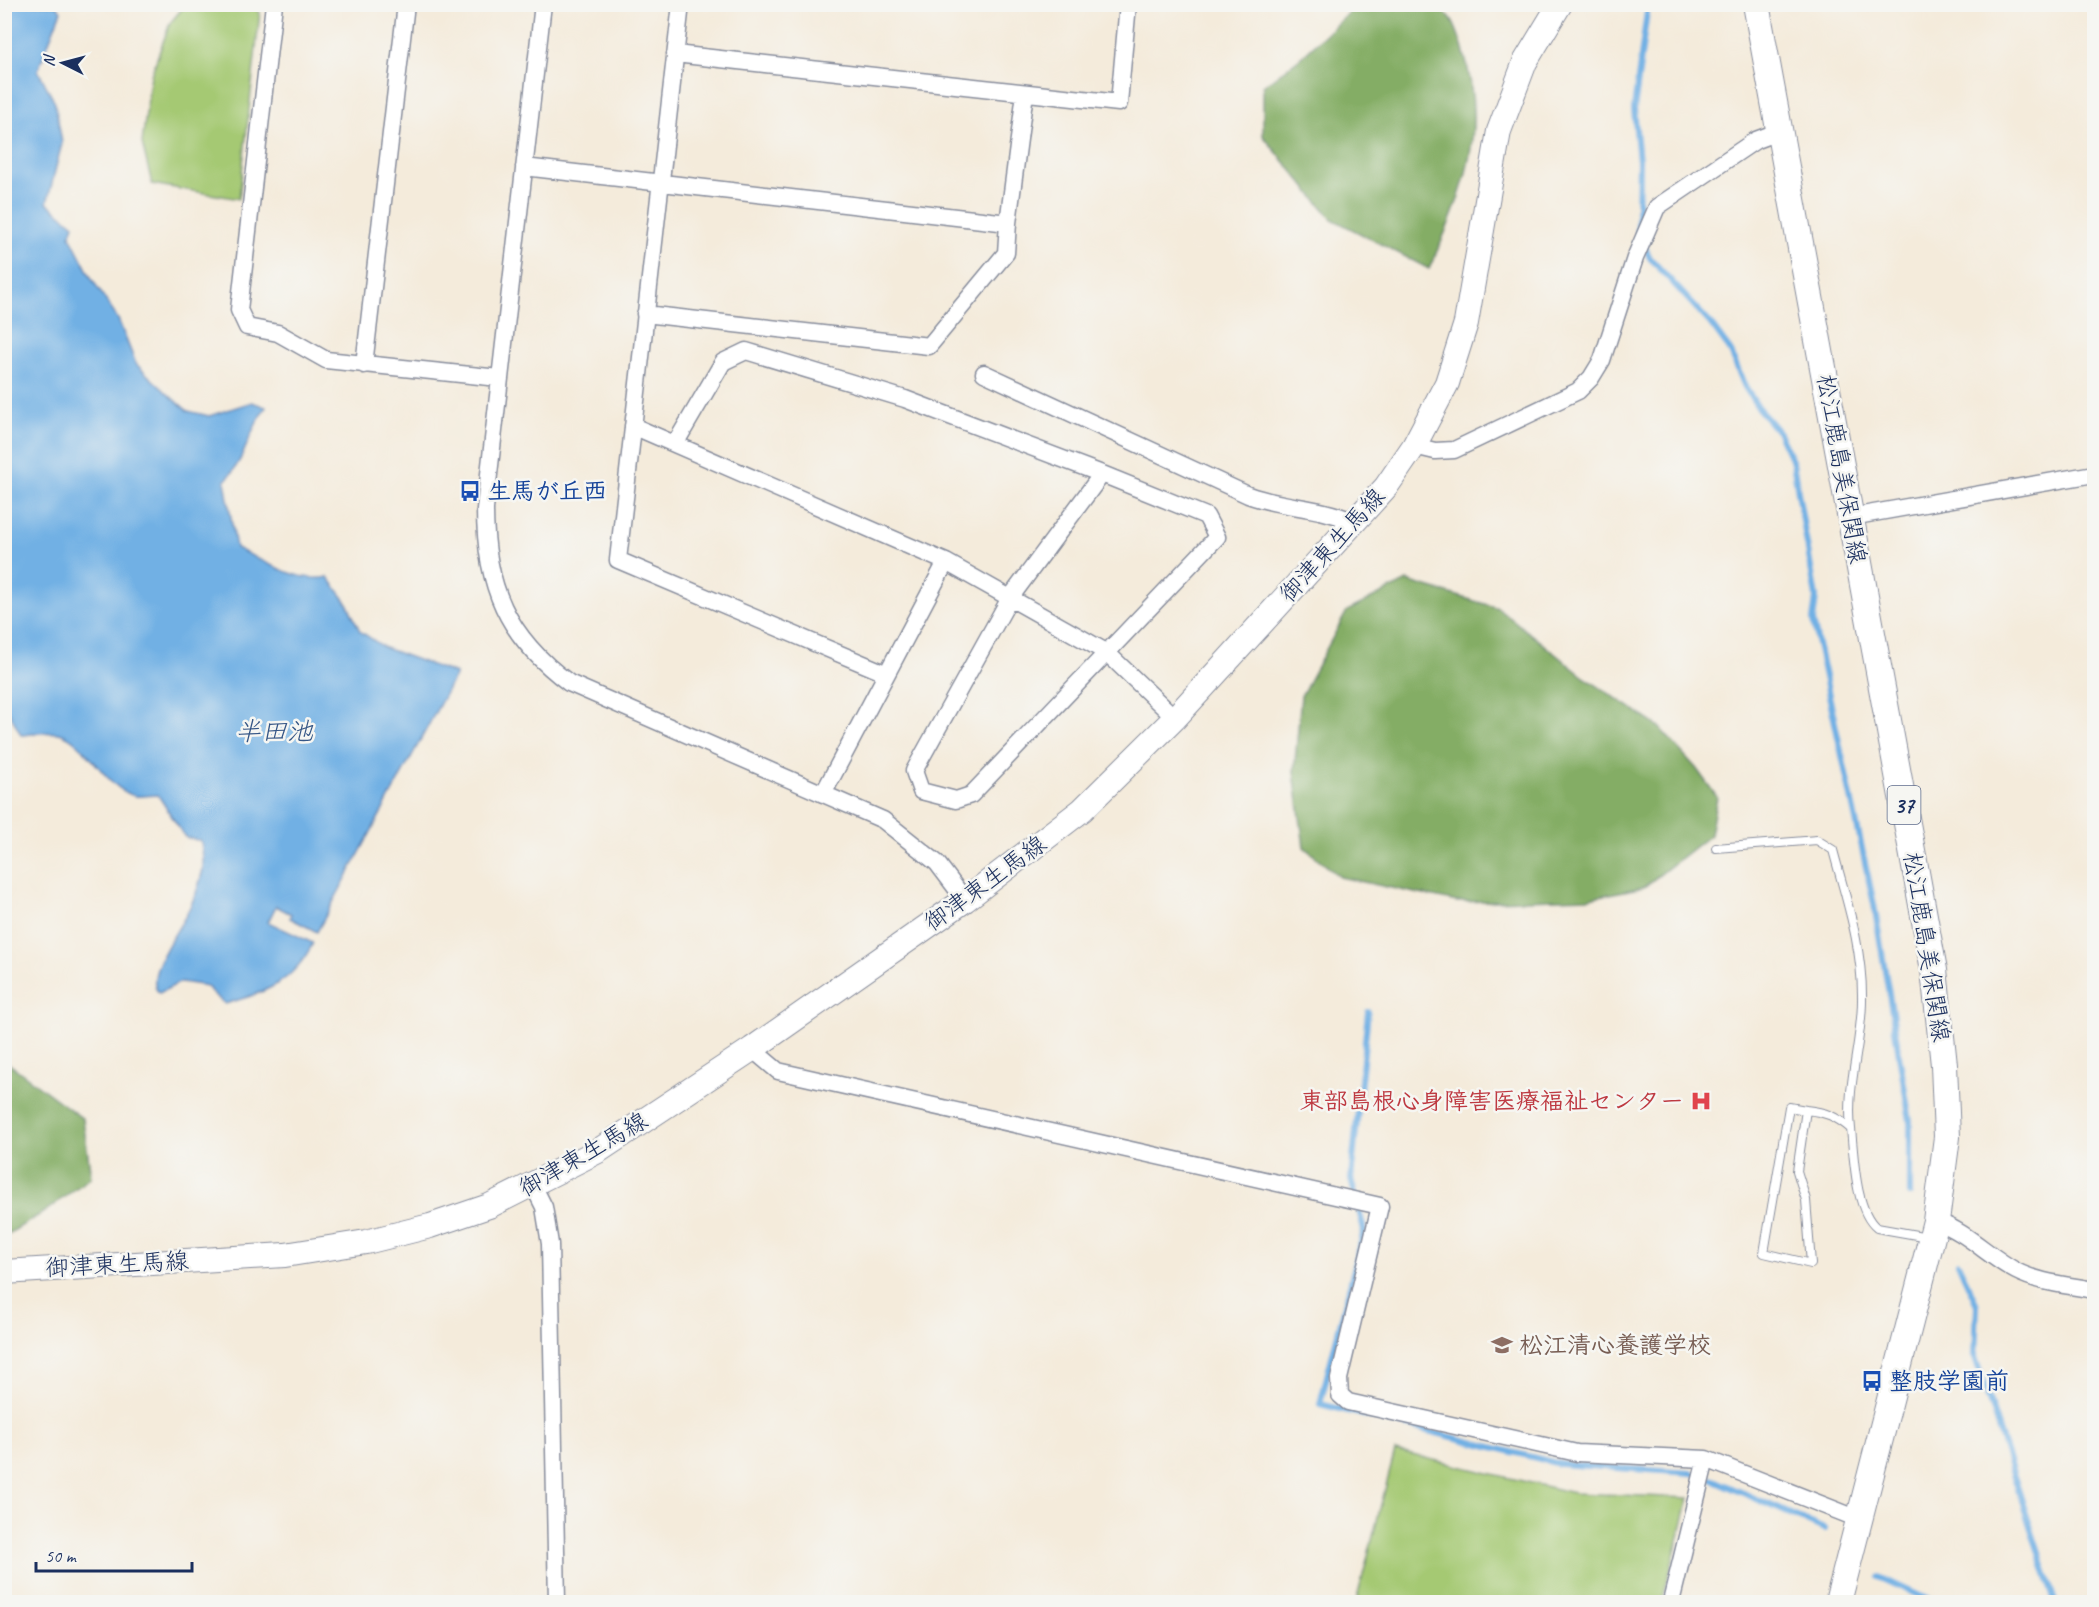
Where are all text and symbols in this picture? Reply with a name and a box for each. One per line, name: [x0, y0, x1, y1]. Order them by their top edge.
north arrow: [33, 33, 93, 93]
text: N: [39, 52, 60, 68]
street label: 松江鹿島美保関線: [1811, 372, 1873, 566]
place label: 生馬が丘西: [487, 476, 607, 506]
bus stop icon: 生馬が丘西: [458, 479, 482, 503]
street label: 御津東生馬線: [1273, 481, 1391, 609]
water label: 半田池: [235, 715, 314, 748]
road number: 37: [1888, 786, 1920, 824]
street label: 御津東生馬線: [918, 829, 1052, 937]
street label: 松江鹿島美保関線: [1897, 850, 1957, 1044]
place label: 東部島根心身障害医療福祉センター: [1300, 1086, 1684, 1116]
hospital icon: 東部島根心身障害医療福祉センター: [1689, 1089, 1713, 1113]
street label: 御津東生馬線: [513, 1105, 653, 1203]
street label: 御津東生馬線: [44, 1245, 190, 1283]
place label: 松江清心養護学校: [1519, 1330, 1711, 1360]
school or university icon: 松江清心養護学校: [1490, 1333, 1514, 1357]
place label: 整肢学園前: [1889, 1366, 2009, 1396]
bus stop icon: 整肢学園前: [1860, 1369, 1884, 1393]
scale bar: [36, 1535, 192, 1573]
text: 50 m: [45, 1545, 78, 1567]

